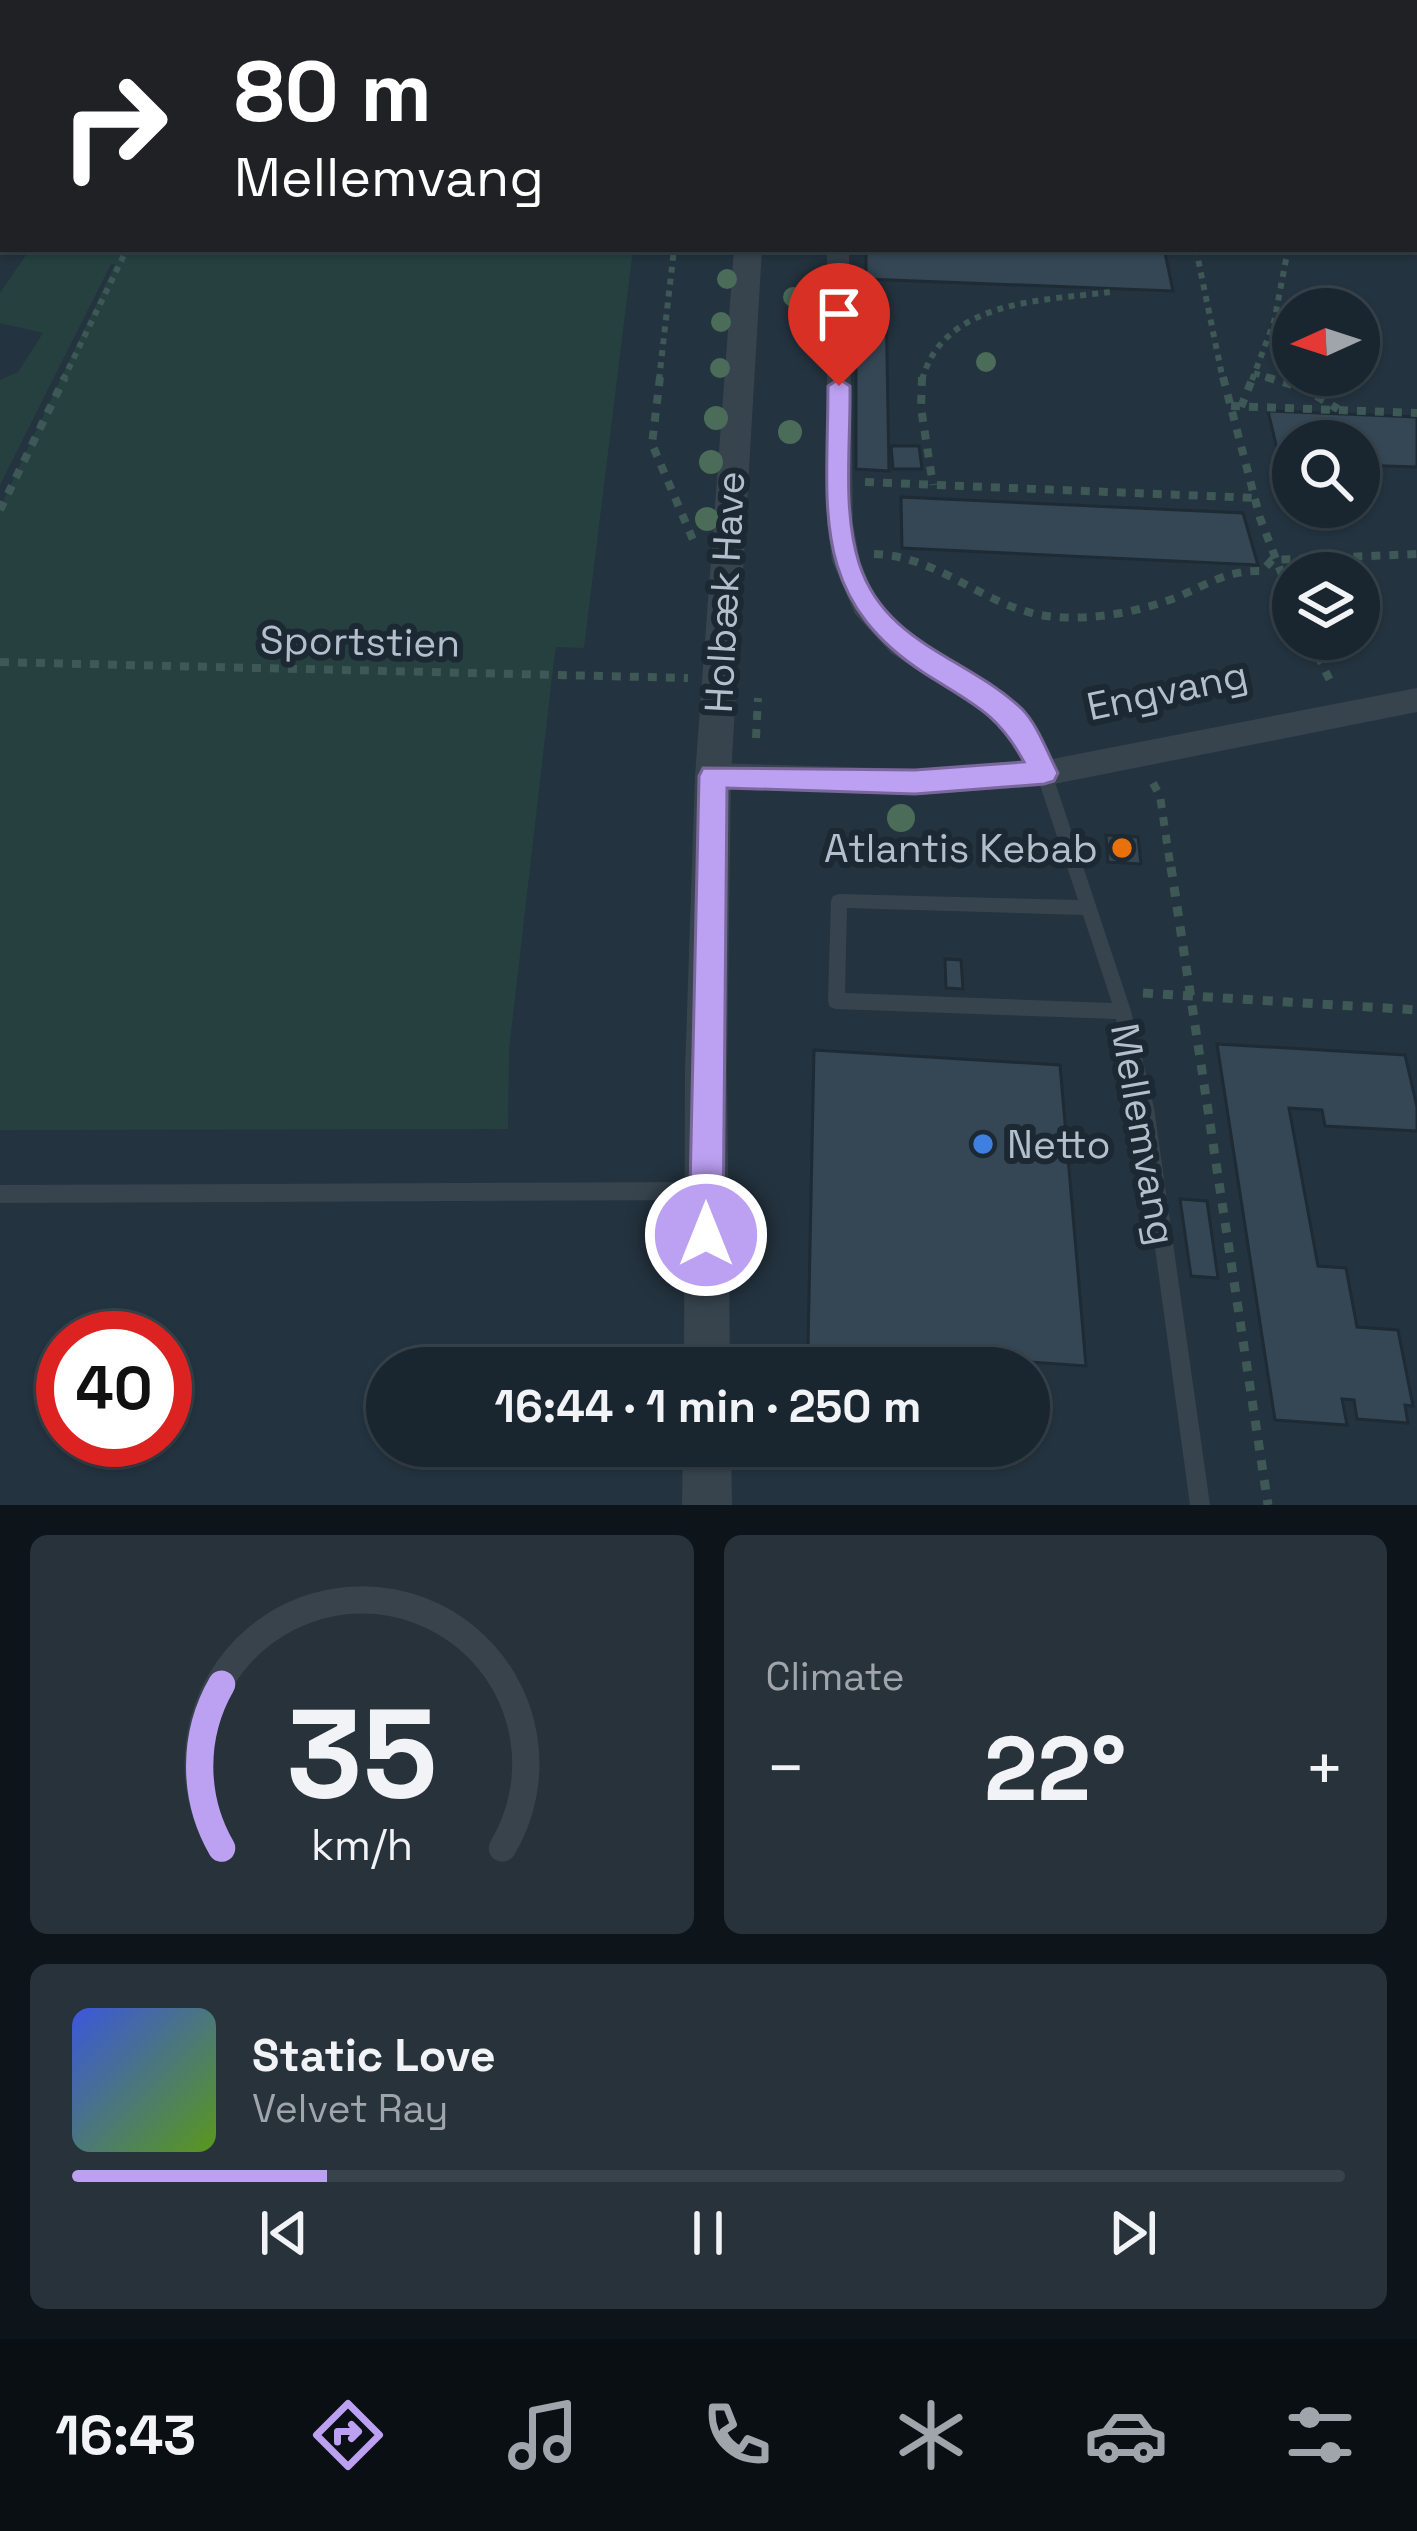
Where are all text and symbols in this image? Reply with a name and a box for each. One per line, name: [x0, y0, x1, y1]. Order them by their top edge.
text: 80 m: [234, 38, 432, 146]
icon: right: [36, 48, 192, 204]
text: Mellemvang: [234, 143, 544, 212]
pin: [788, 263, 890, 386]
icon: arrive: [806, 281, 872, 347]
north arrow: [1272, 288, 1380, 396]
map controls: [1272, 288, 1380, 660]
button: search: [1272, 420, 1380, 528]
street label: Holbæk Have: [694, 470, 755, 714]
button: layers: [1272, 552, 1380, 660]
street label: Sportstien: [259, 615, 461, 668]
street label: Engvang: [1082, 650, 1252, 731]
place label: Atlantis Kebab: [824, 824, 1098, 873]
marker: Atlantis Kebab: [1109, 835, 1135, 861]
street label: Mellemvang: [1100, 1020, 1187, 1249]
place label: Netto: [1007, 1120, 1111, 1169]
marker: Netto: [970, 1131, 996, 1157]
position arrow: [643, 1172, 769, 1298]
speed limit sign: 40: [36, 1311, 192, 1467]
text: 16:44 · 1 min · 250 m: [495, 1378, 921, 1435]
text: Climate: [766, 1652, 905, 1701]
text: 35: [286, 1674, 437, 1833]
text: 22°: [984, 1711, 1126, 1826]
text: −: [766, 1726, 806, 1810]
text: +: [1304, 1726, 1345, 1810]
text: km/h: [311, 1817, 413, 1872]
text: Static Love: [252, 2027, 496, 2084]
text: Velvet Ray: [252, 2084, 448, 2133]
icon: previous: [251, 2200, 317, 2266]
icon: pause: [675, 2200, 741, 2266]
icon: next: [1100, 2200, 1166, 2266]
icon: directions: [306, 2393, 390, 2477]
icon: music: [501, 2393, 585, 2477]
icon: phone: [695, 2393, 779, 2477]
icon: climate: [889, 2393, 973, 2477]
icon: car: [1084, 2393, 1168, 2477]
icon: filters: [1278, 2393, 1362, 2477]
text: 16:43: [55, 2401, 196, 2470]

